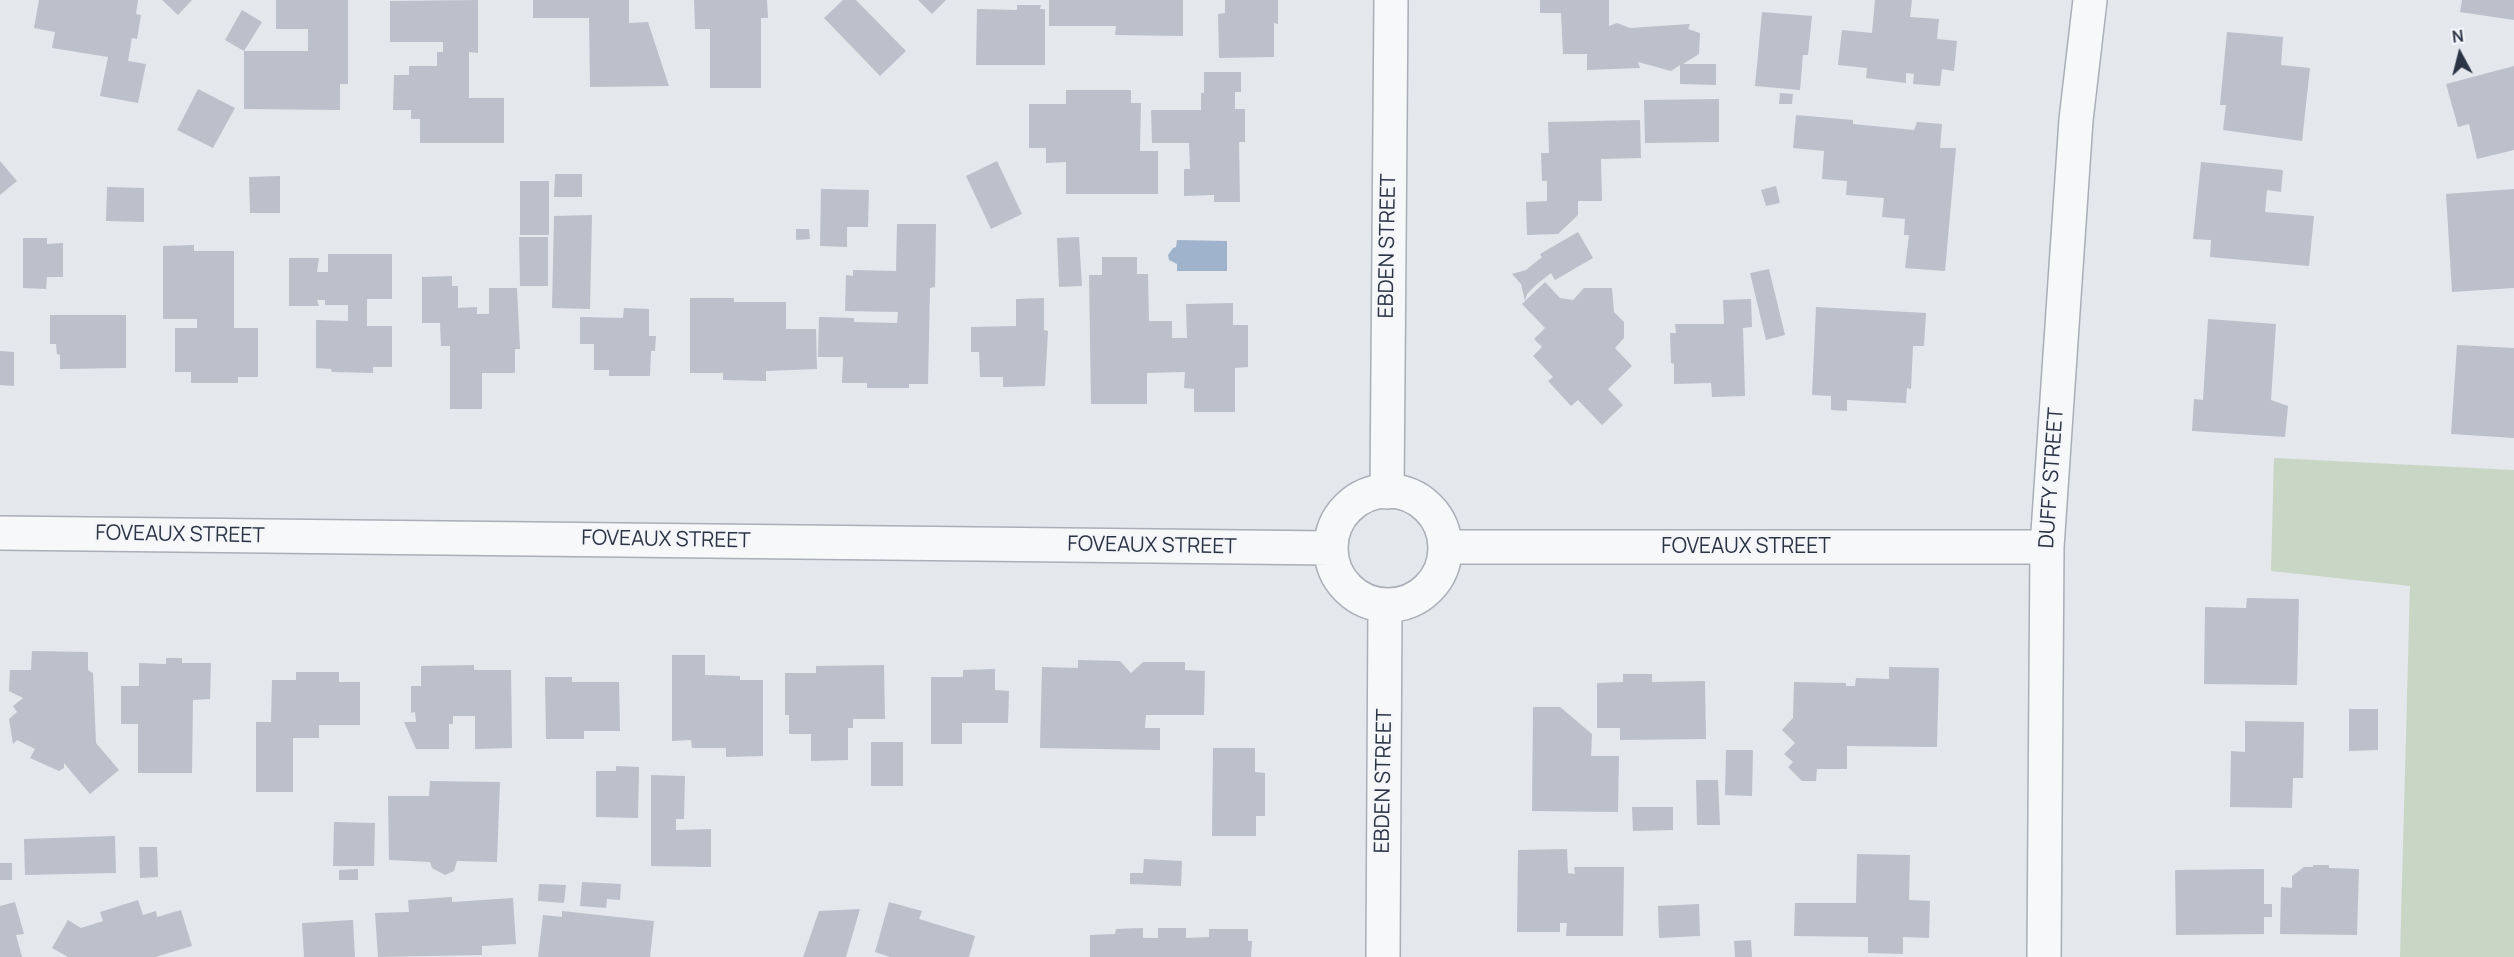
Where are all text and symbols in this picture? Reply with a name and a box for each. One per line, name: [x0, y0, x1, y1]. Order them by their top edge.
north arrow: [2430, 24, 2490, 84]
text: N: [2451, 25, 2465, 48]
street label: EBDEN STREET: [1374, 173, 1402, 319]
street label: DUFFY STREET: [2035, 407, 2069, 549]
street label: FOVEAUX STREET: [95, 521, 265, 549]
street label: FOVEAUX STREET: [581, 526, 751, 554]
street label: FOVEAUX STREET: [1067, 532, 1237, 560]
street label: FOVEAUX STREET: [1661, 534, 1831, 560]
street label: EBDEN STREET: [1370, 708, 1398, 854]

